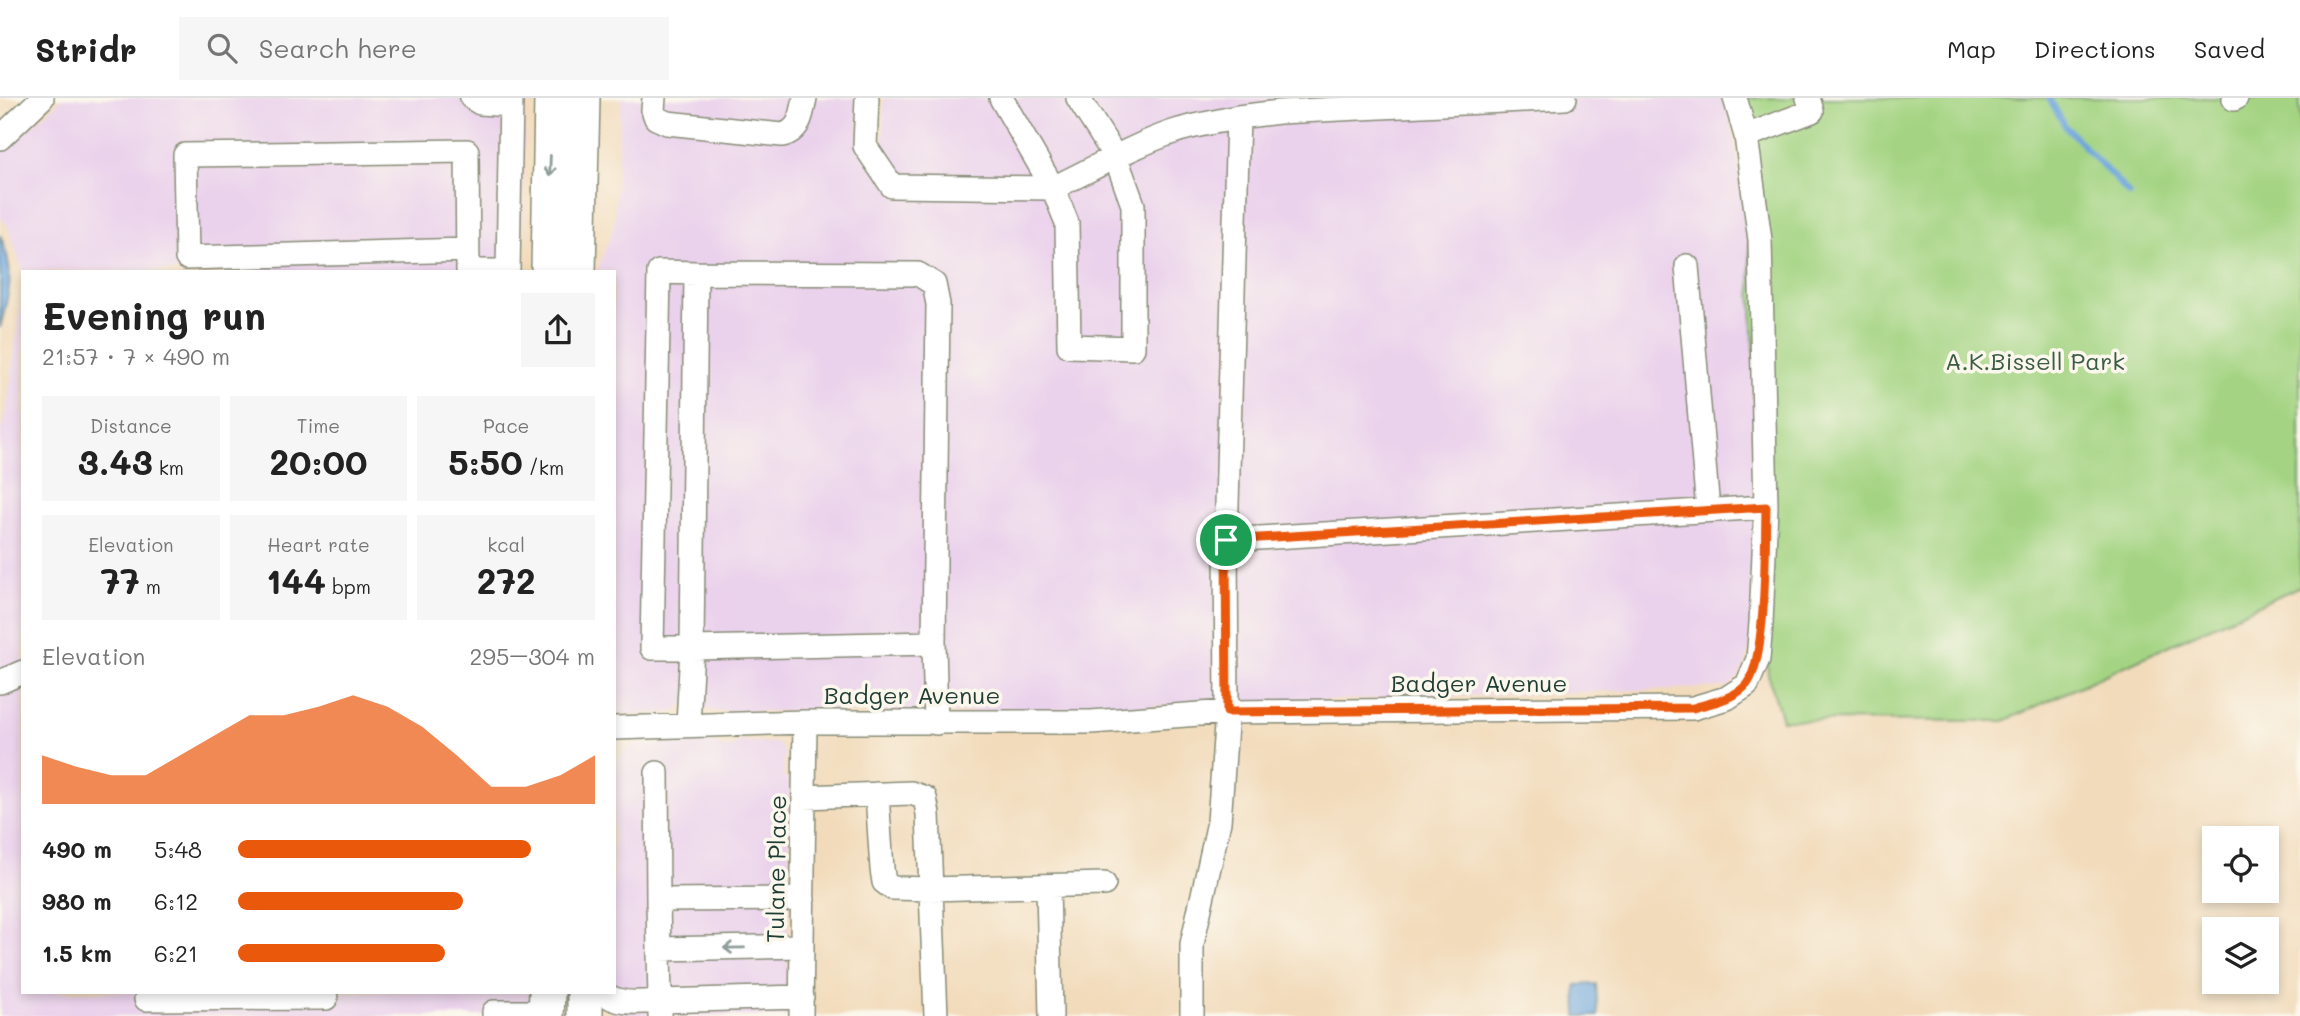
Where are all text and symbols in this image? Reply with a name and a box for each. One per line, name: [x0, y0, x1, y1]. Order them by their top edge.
search box: [179, 17, 669, 80]
text: Stridr: [35, 27, 137, 70]
icon: search: [203, 29, 241, 67]
text: Search here: [259, 31, 417, 65]
text: Map: [1947, 33, 1996, 64]
text: Directions: [2034, 33, 2156, 64]
text: Saved: [2194, 33, 2265, 64]
one-way arrow: [543, 154, 556, 177]
text: Evening run: [42, 290, 266, 340]
button: share: [521, 293, 595, 367]
text: 21:57 · 7 × 490 m: [42, 341, 230, 371]
park label: A.K.Bissell Park: [1945, 345, 2125, 376]
text: Distance: [90, 413, 172, 438]
text: Time: [297, 413, 340, 438]
text: Pace: [483, 413, 529, 438]
text: 3.43: [78, 438, 153, 484]
text: 20:00: [269, 438, 368, 484]
text: 5:50: [448, 438, 523, 484]
text: km: [153, 455, 184, 480]
text: /km: [523, 455, 564, 480]
pin: [1196, 510, 1256, 570]
icon: arrive: [1207, 521, 1245, 559]
text: Elevation: [88, 532, 173, 557]
text: Heart rate: [267, 532, 370, 557]
text: kcal: [487, 532, 525, 557]
text: 77: [101, 557, 140, 603]
text: 144: [266, 557, 326, 603]
text: 272: [477, 557, 535, 603]
text: m: [140, 574, 161, 599]
text: bpm: [326, 574, 371, 599]
text: Elevation: [42, 641, 145, 671]
text: 295–304 m: [469, 641, 595, 671]
street label: Badger Avenue: [1391, 667, 1567, 698]
street label: Badger Avenue: [824, 679, 1000, 710]
street label: Tulane Place: [759, 795, 792, 943]
map controls: [2202, 826, 2279, 994]
button: locate: [2202, 826, 2279, 903]
text: 490 m: [42, 834, 112, 864]
text: 5:48: [154, 834, 202, 864]
text: 980 m: [42, 886, 111, 916]
text: 6:12: [154, 886, 198, 916]
button: layers: [2202, 917, 2279, 994]
text: 1.5 km: [42, 938, 112, 968]
text: 6:21: [154, 938, 198, 968]
one-way arrow: [723, 941, 746, 955]

